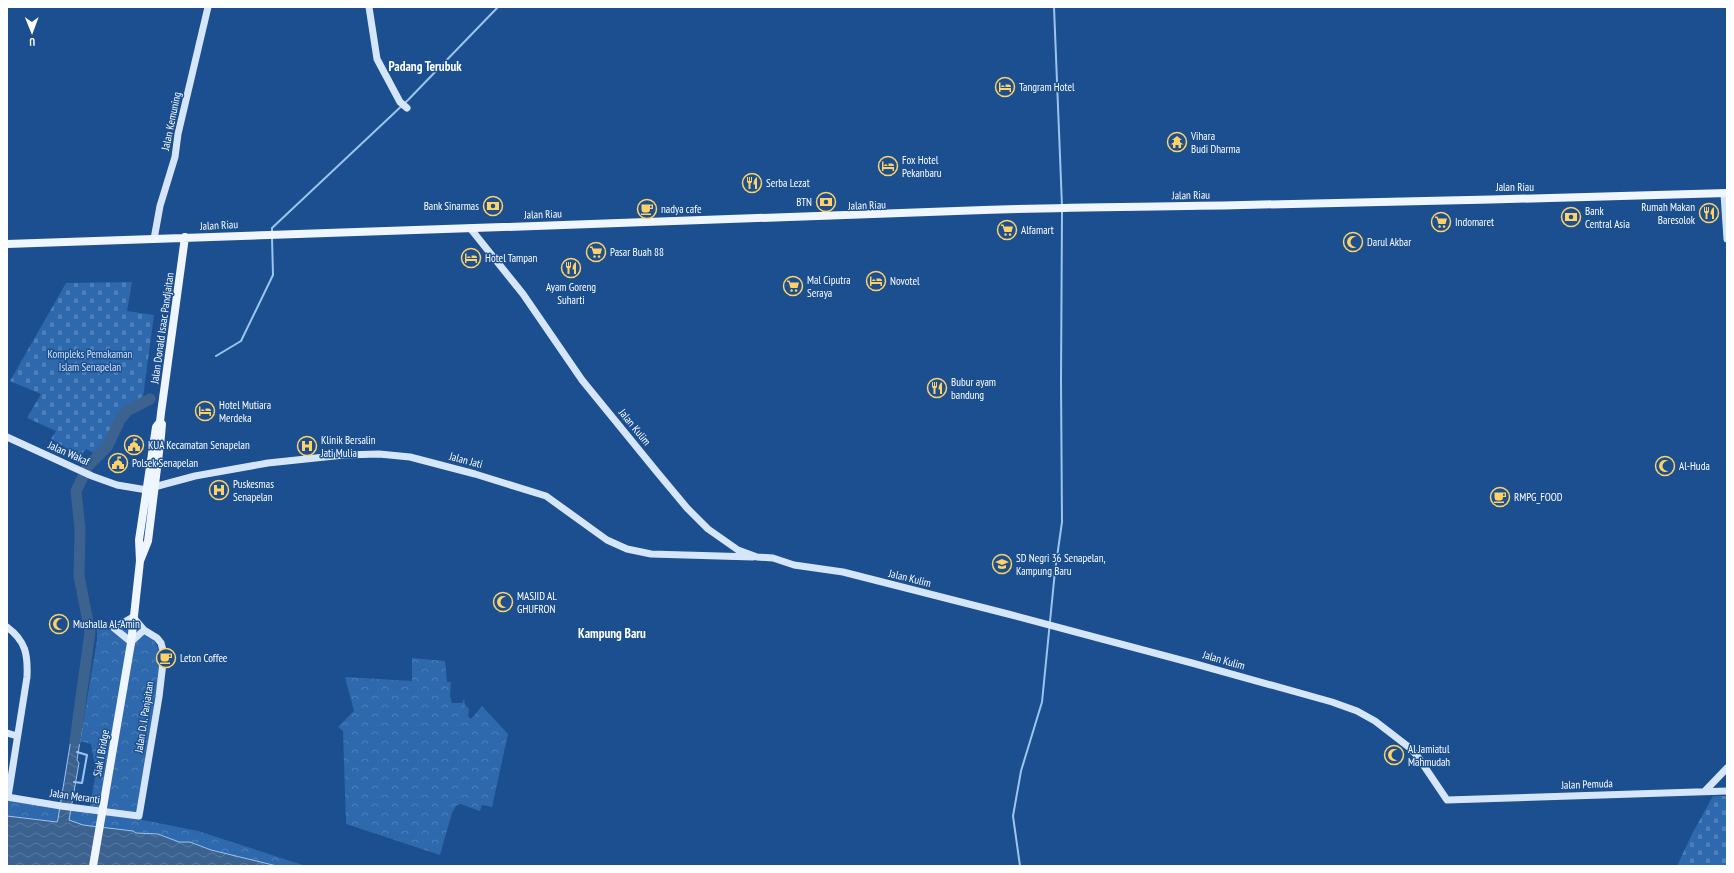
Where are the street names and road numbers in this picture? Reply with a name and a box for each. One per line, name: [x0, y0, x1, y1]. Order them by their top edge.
street label: Jalan Kemuning: [158, 90, 184, 153]
street label: Jalan Riau: [1495, 180, 1534, 194]
street label: Jalan Riau: [1171, 188, 1210, 202]
street label: Jalan Riau: [847, 197, 886, 213]
street label: Jalan Riau: [523, 206, 562, 222]
street label: Jalan Riau: [199, 217, 239, 233]
street label: Jalan Donald Isaac Pandjaitan: [147, 272, 177, 385]
street label: Jalan Kulim: [615, 405, 654, 448]
street label: Jalan Wakaf: [45, 437, 93, 469]
street label: Jalan Jati: [447, 449, 484, 471]
street label: Jalan Kulim: [886, 566, 933, 590]
street label: Jalan Kulim: [1200, 647, 1247, 673]
street label: Jalan D. I. Panjaitan: [131, 680, 157, 754]
street label: Siak I Bridge: [90, 728, 112, 778]
street label: Jalan Pemuda: [1560, 776, 1613, 792]
street label: Jalan Meranti: [48, 785, 101, 806]

